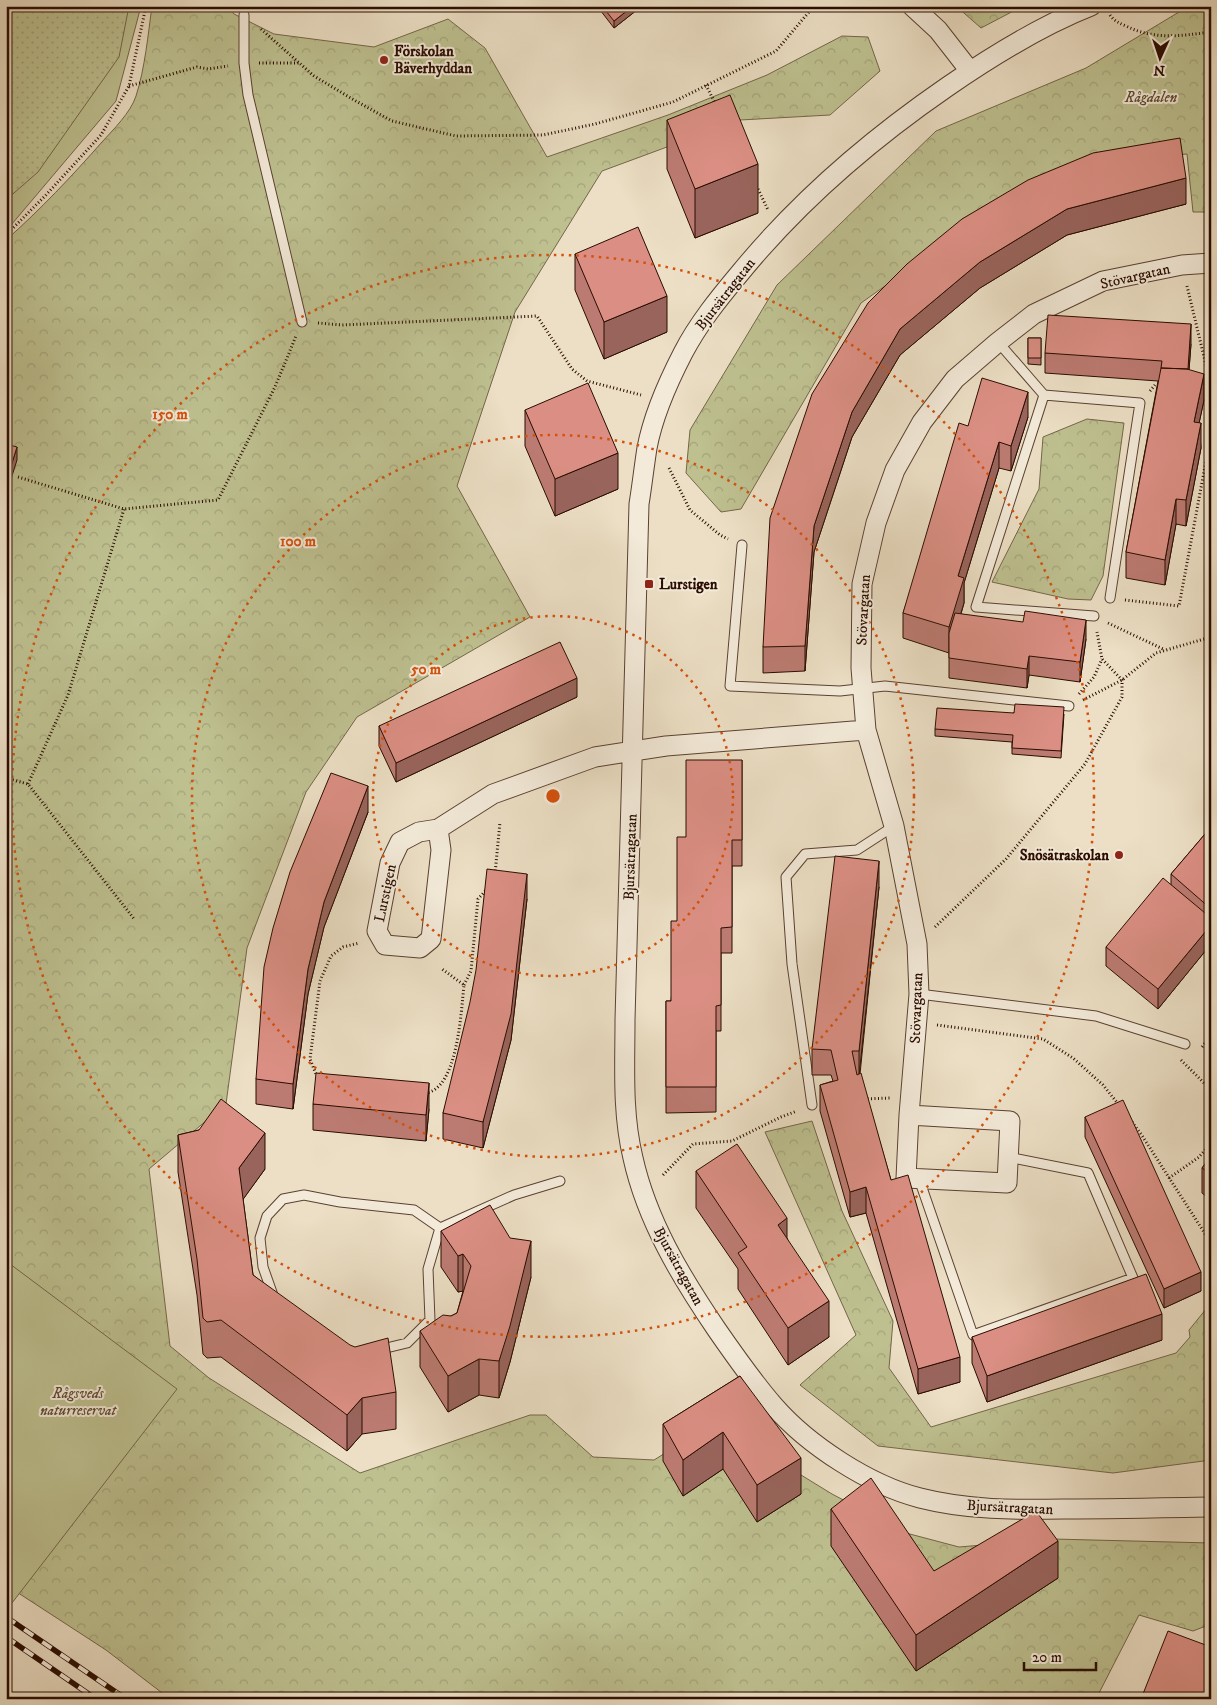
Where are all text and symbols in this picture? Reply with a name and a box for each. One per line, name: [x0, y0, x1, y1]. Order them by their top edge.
north arrow: [1134, 32, 1184, 82]
place label: Förskolan Bäverhyddan: [394, 42, 472, 78]
marker: Förskolan Bäverhyddan: [378, 54, 390, 66]
text: N: [1153, 61, 1166, 79]
park label: Rågdalen: [1124, 88, 1178, 107]
street label: Bjursätragatan: [691, 254, 760, 334]
street label: Stövargatan: [1098, 259, 1172, 294]
text: 150 m: [152, 405, 188, 424]
text: 100 m: [280, 532, 317, 551]
street label: Stövargatan: [852, 574, 875, 646]
place label: Lurstigen: [659, 575, 718, 594]
marker: Lurstigen: [643, 578, 655, 590]
text: 50 m: [410, 660, 442, 679]
centre of rings: [544, 787, 562, 805]
street label: Bjursätragatan: [619, 813, 642, 901]
place label: Snösätraskolan: [1020, 846, 1109, 865]
marker: Snösätraskolan: [1113, 849, 1125, 861]
street label: Lurstigen: [370, 862, 401, 924]
street label: Stövargatan: [906, 972, 927, 1044]
street label: Bjursätragatan: [649, 1224, 708, 1309]
park label: Rågsveds naturreservat: [40, 1384, 118, 1420]
street label: Bjursätragatan: [966, 1496, 1054, 1519]
scale bar: [1024, 1640, 1097, 1672]
text: 20 m: [1032, 1648, 1062, 1667]

